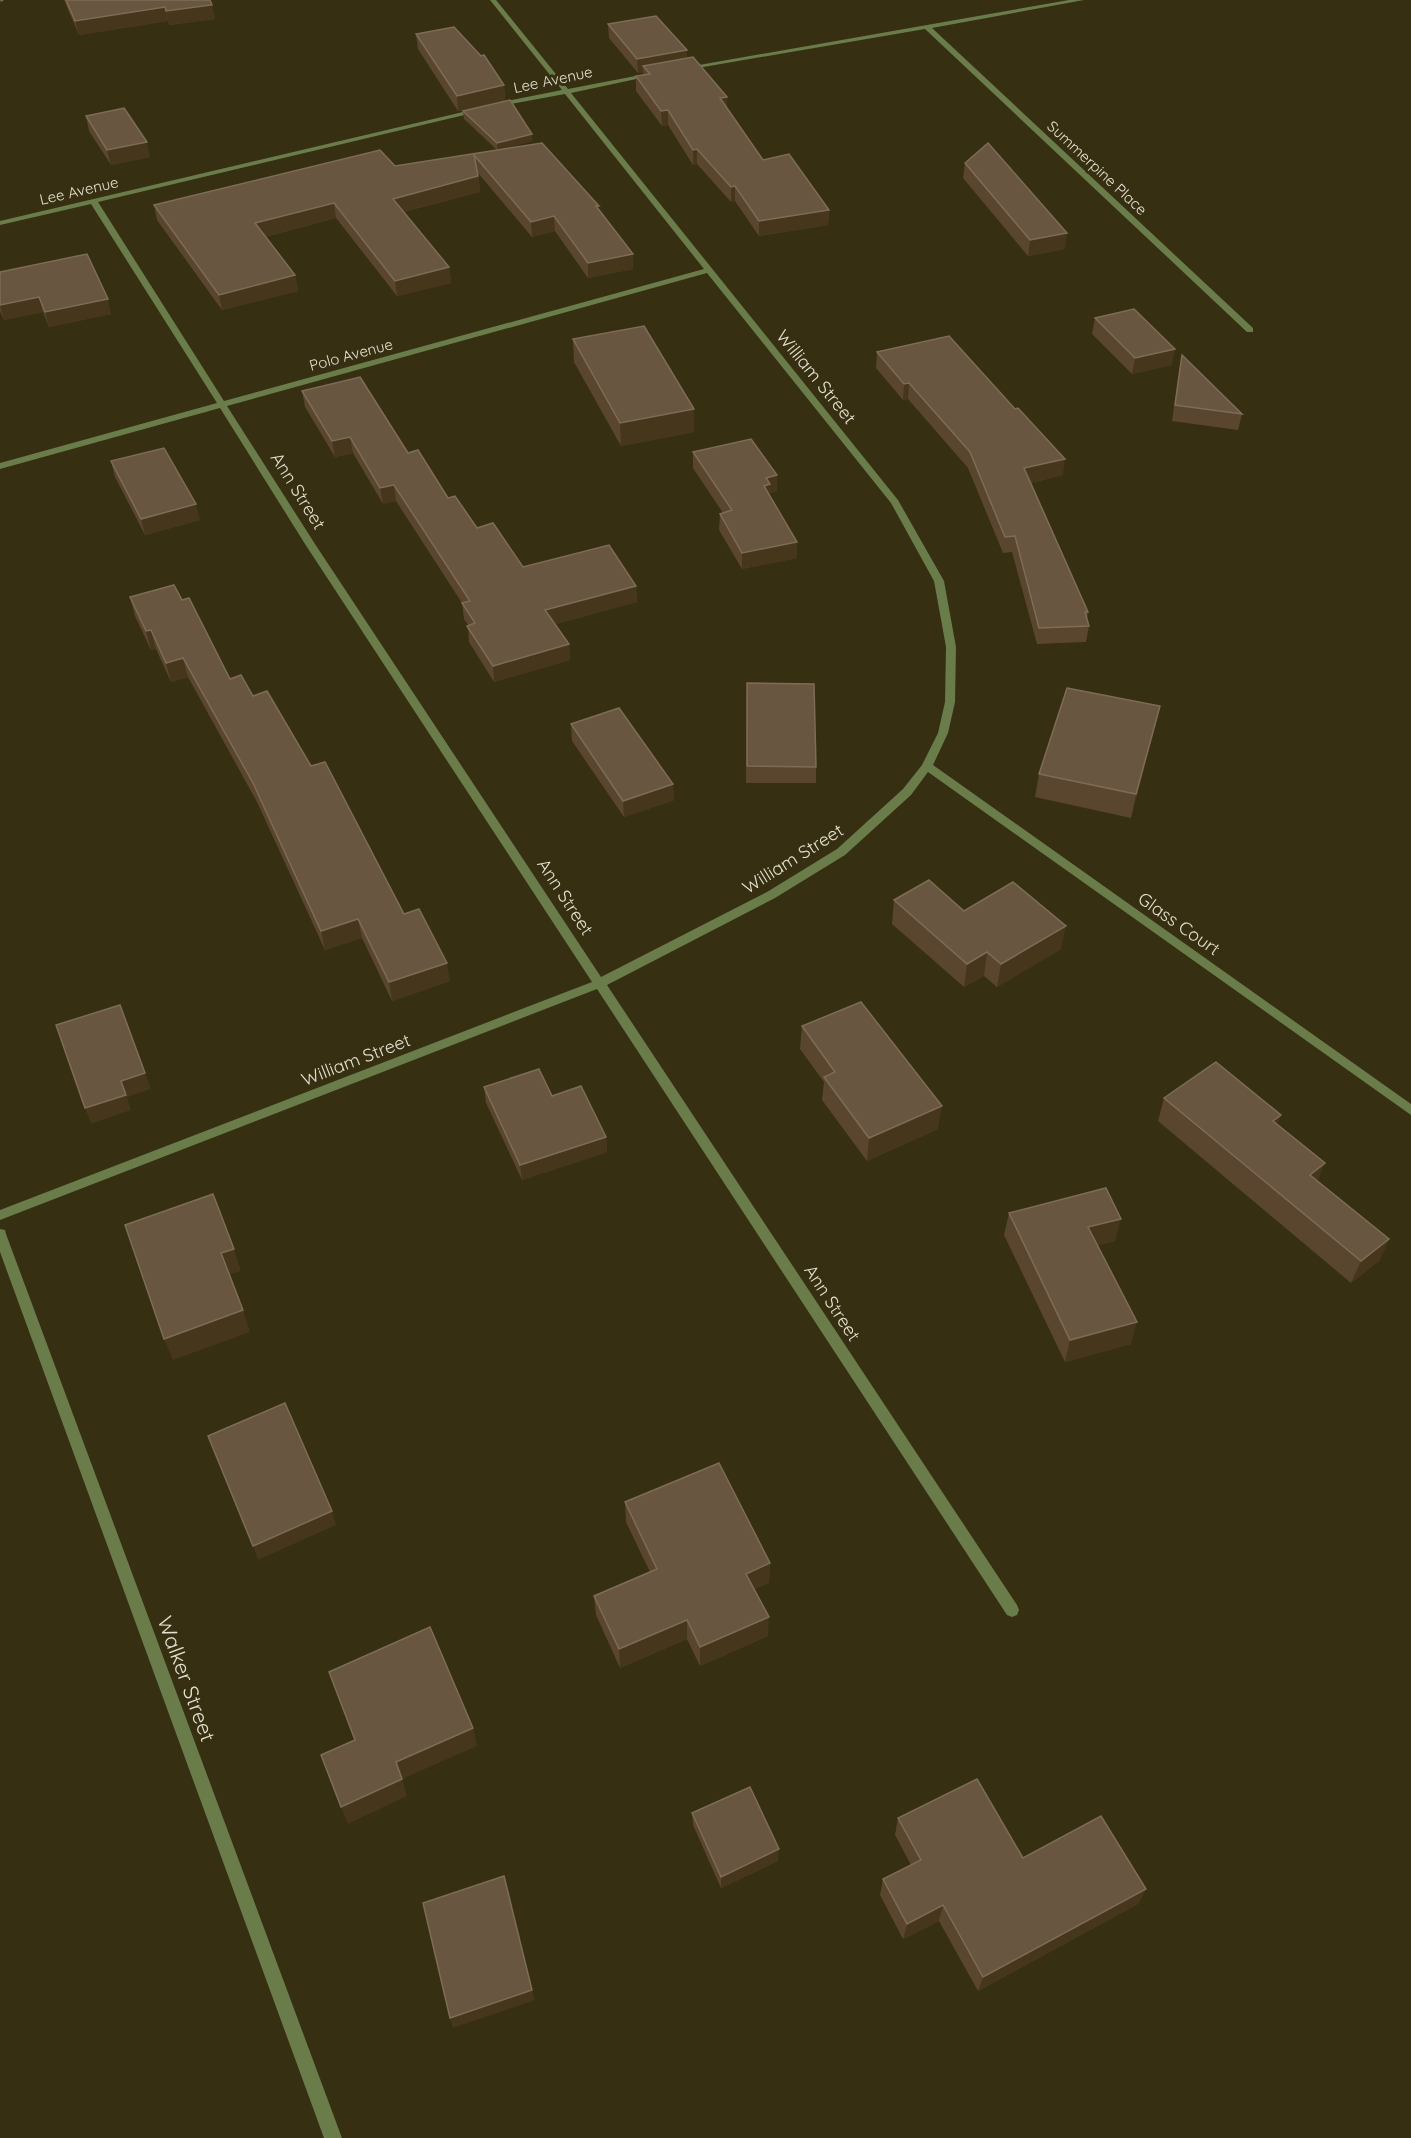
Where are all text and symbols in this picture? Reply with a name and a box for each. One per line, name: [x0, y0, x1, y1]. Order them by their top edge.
street label: Lee Avenue: [512, 62, 594, 97]
street label: Summerpine Place: [1043, 116, 1151, 219]
street label: Lee Avenue: [38, 172, 120, 209]
street label: William Street: [771, 325, 861, 429]
street label: Polo Avenue: [307, 334, 395, 375]
street label: Ann Street: [266, 448, 331, 534]
street label: William Street: [738, 818, 848, 899]
street label: Ann Street: [532, 854, 599, 939]
street label: Glass Court: [1134, 887, 1225, 960]
street label: William Street: [298, 1028, 414, 1091]
street label: Ann Street: [799, 1260, 866, 1345]
street label: Walker Street: [152, 1612, 222, 1745]

